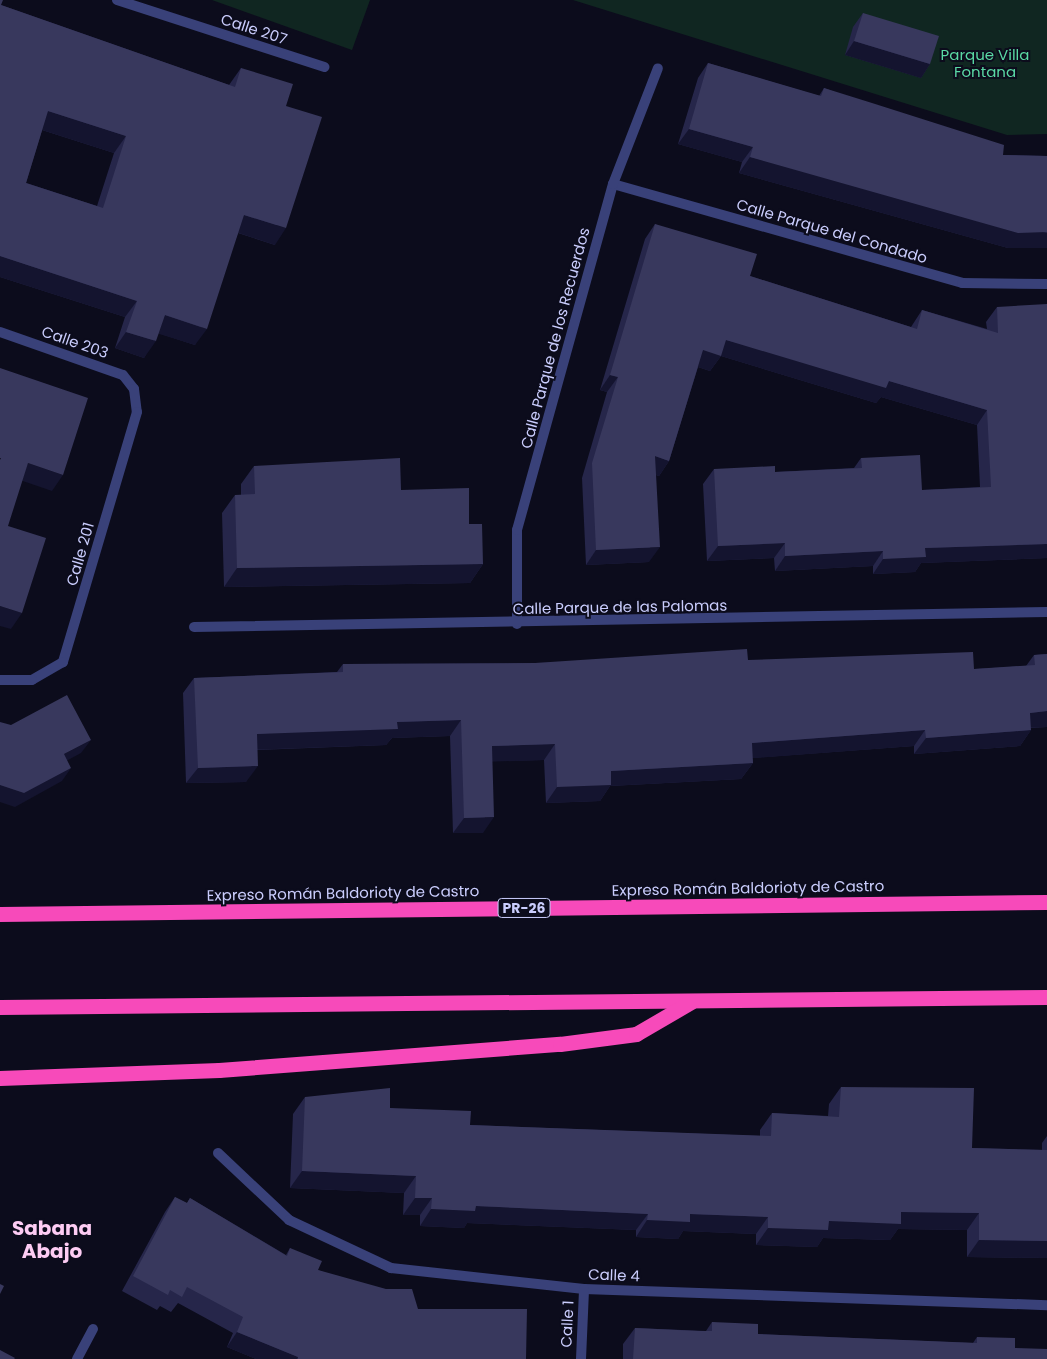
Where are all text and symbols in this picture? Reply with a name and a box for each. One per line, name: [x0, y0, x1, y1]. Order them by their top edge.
street label: Calle 207: [219, 10, 289, 48]
park label: Parque Villa Fontana: [941, 45, 1029, 80]
street label: Calle Parque del Condado: [734, 195, 930, 267]
street label: Calle Parque de los Recuerdos: [517, 226, 593, 450]
street label: Calle 203: [39, 322, 111, 362]
street label: Calle 201: [62, 520, 98, 588]
street label: Calle Parque de las Palomas: [513, 596, 727, 618]
street label: Expreso Román Baldorioty de Castro: [612, 877, 884, 899]
street label: Expreso Román Baldorioty de Castro: [207, 882, 479, 904]
road number: PR-26: [496, 896, 552, 920]
district label: Sabana Abajo: [12, 1217, 92, 1264]
street label: Calle 4: [588, 1265, 640, 1285]
street label: Calle 1: [557, 1300, 577, 1348]

